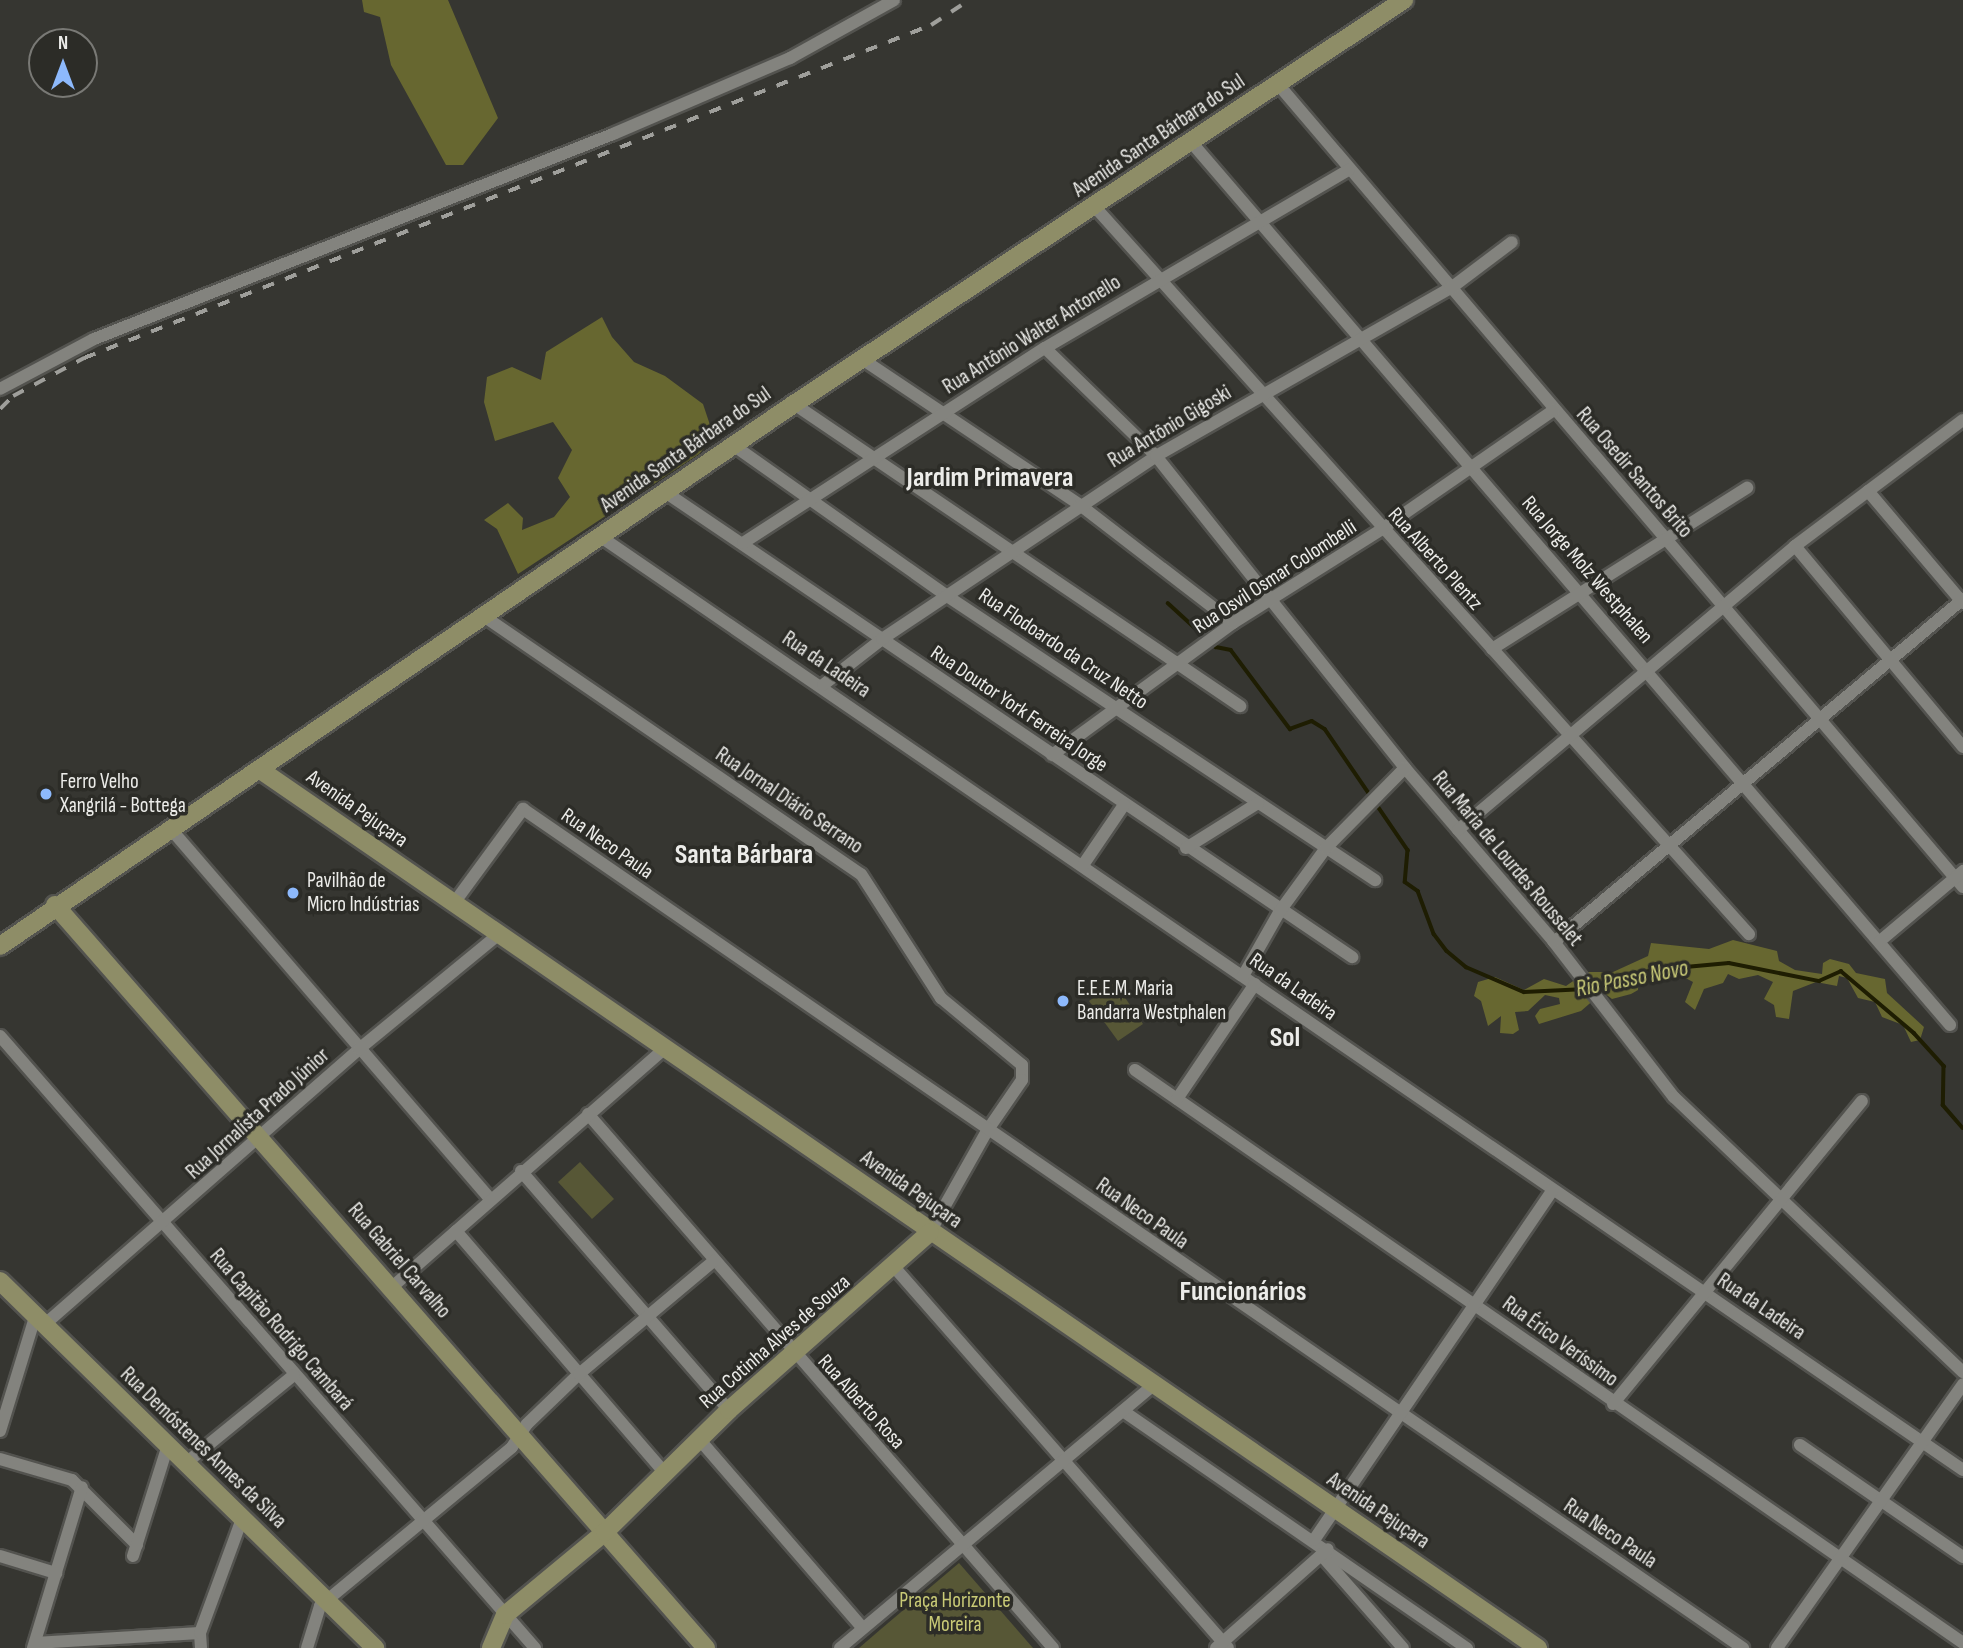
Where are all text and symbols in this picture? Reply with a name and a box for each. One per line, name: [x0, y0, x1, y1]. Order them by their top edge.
north arrow: [28, 28, 98, 98]
text: N: [58, 32, 68, 55]
street label: Avenida Santa Bárbara do Sul: [1068, 69, 1250, 203]
street label: Rua Antônio Walter Antonello: [938, 270, 1126, 400]
street label: Rua Antônio Gigoski: [1104, 380, 1236, 474]
street label: Avenida Santa Bárbara do Sul: [596, 382, 776, 518]
street label: Rua Osedir Santos Brito: [1571, 403, 1697, 543]
district label: Jardim Primavera: [907, 461, 1073, 495]
street label: Rua Jorge Molz Westphalen: [1516, 491, 1658, 649]
street label: Rua Alberto Plentz: [1382, 503, 1488, 615]
street label: Rua Osvil Osmar Colombelli: [1188, 515, 1362, 639]
street label: Rua Flodoardo da Cruz Netto: [973, 583, 1153, 715]
street label: Rua da Ladeira: [777, 626, 875, 704]
street label: Rua Doutor York Ferreira Jorge: [926, 640, 1112, 778]
street label: Rua Jornal Diário Serrano: [710, 742, 868, 860]
street label: Avenida Pejuçara: [301, 765, 413, 853]
street label: Rua Maria de Lourdes Rousselet: [1427, 767, 1587, 951]
place label: Ferro Velho Xangrilá - Bottega: [60, 769, 186, 819]
marker: Ferro Velho Xangrilá - Bottega: [38, 786, 54, 802]
street label: Rua Neco Paula: [556, 803, 658, 885]
district label: Santa Bárbara: [675, 838, 813, 872]
place label: Pavilhão de Micro Indústrias: [307, 868, 420, 918]
marker: Pavilhão de Micro Indústrias: [285, 885, 301, 901]
street label: Rua da Ladeira: [1244, 948, 1342, 1026]
water label: Rio Passo Novo: [1573, 955, 1691, 1003]
place label: E.E.E.M. Maria Bandarra Westphalen: [1077, 976, 1226, 1026]
marker: E.E.E.M. Maria Bandarra Westphalen: [1055, 993, 1071, 1009]
district label: Sol: [1270, 1021, 1300, 1055]
street label: Rua Jornalista Prado Júnior: [181, 1043, 335, 1185]
street label: Avenida Pejuçara: [855, 1146, 967, 1234]
street label: Rua Neco Paula: [1091, 1173, 1193, 1255]
street label: Rua Gabriel Carvalho: [342, 1198, 456, 1324]
street label: Rua Capitão Rodrigo Cambará: [204, 1244, 358, 1416]
street label: Rua da Ladeira: [1712, 1268, 1810, 1346]
street label: Rua Cotinha Alves de Souza: [695, 1270, 855, 1414]
district label: Funcionários: [1180, 1275, 1306, 1309]
street label: Rua Érico Veríssimo: [1497, 1292, 1623, 1392]
street label: Rua Alberto Rosa: [812, 1350, 910, 1454]
street label: Rua Demóstenes Annes da Silva: [115, 1362, 291, 1534]
street label: Avenida Pejuçara: [1322, 1468, 1434, 1554]
street label: Rua Neco Paula: [1559, 1494, 1661, 1574]
park label: Praça Horizonte Moreira: [899, 1588, 1011, 1638]

